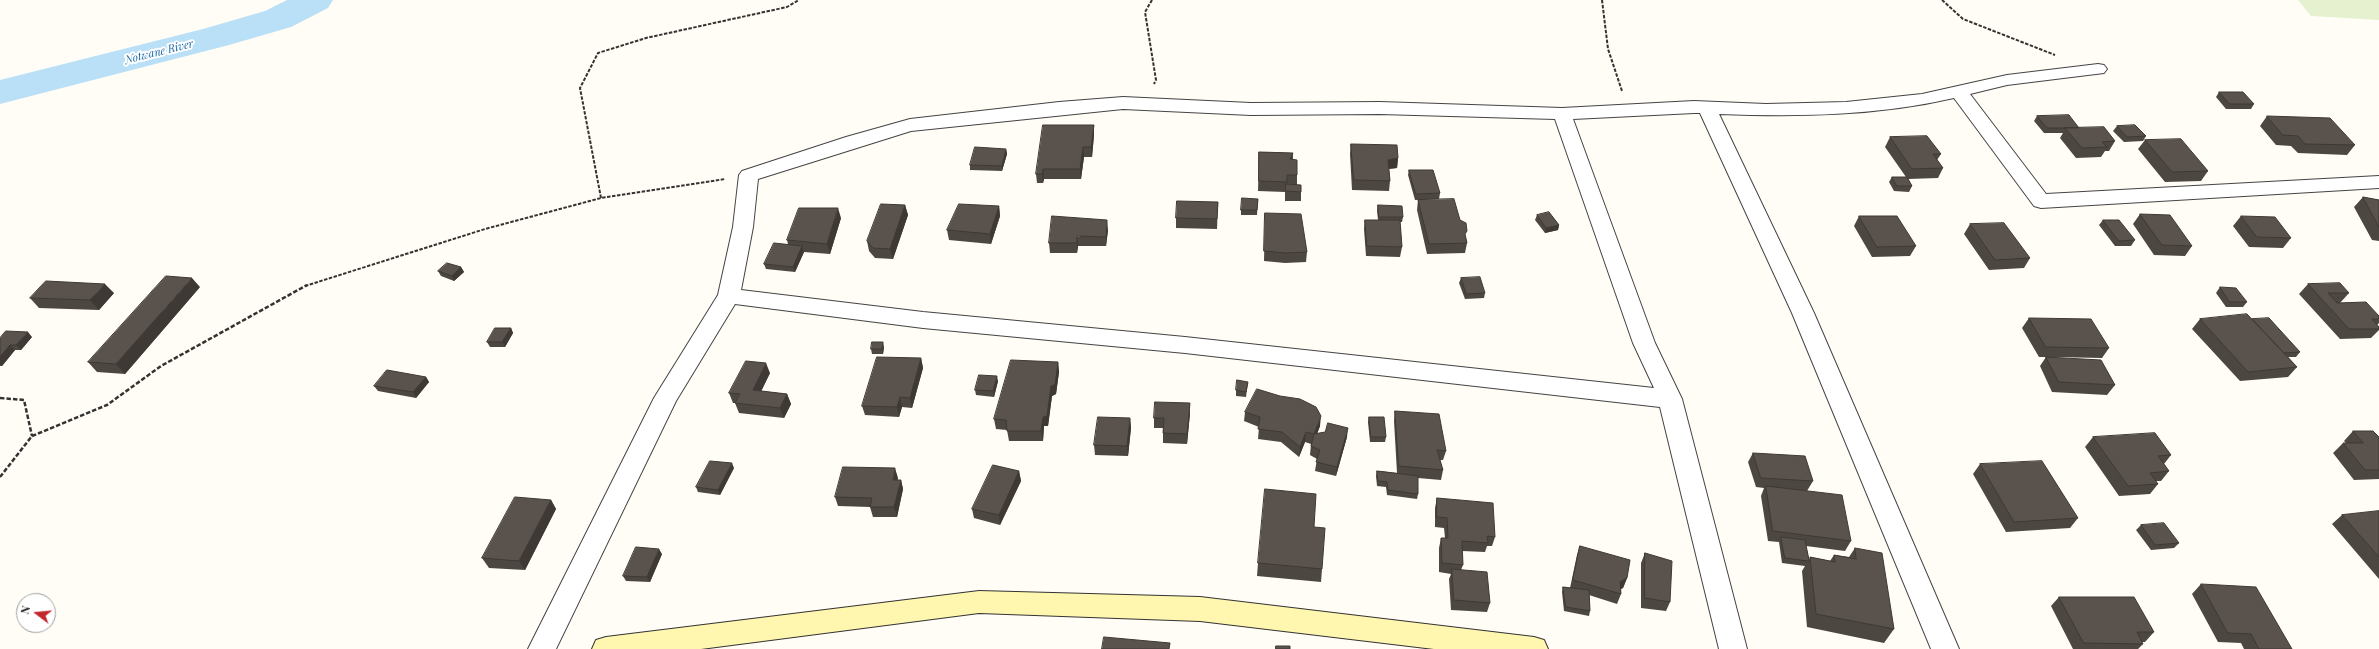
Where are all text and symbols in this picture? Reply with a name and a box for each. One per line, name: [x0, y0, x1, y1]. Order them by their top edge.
water label: Notwane River: [123, 37, 195, 67]
north arrow: [16, 593, 56, 633]
text: N: [17, 604, 33, 616]

